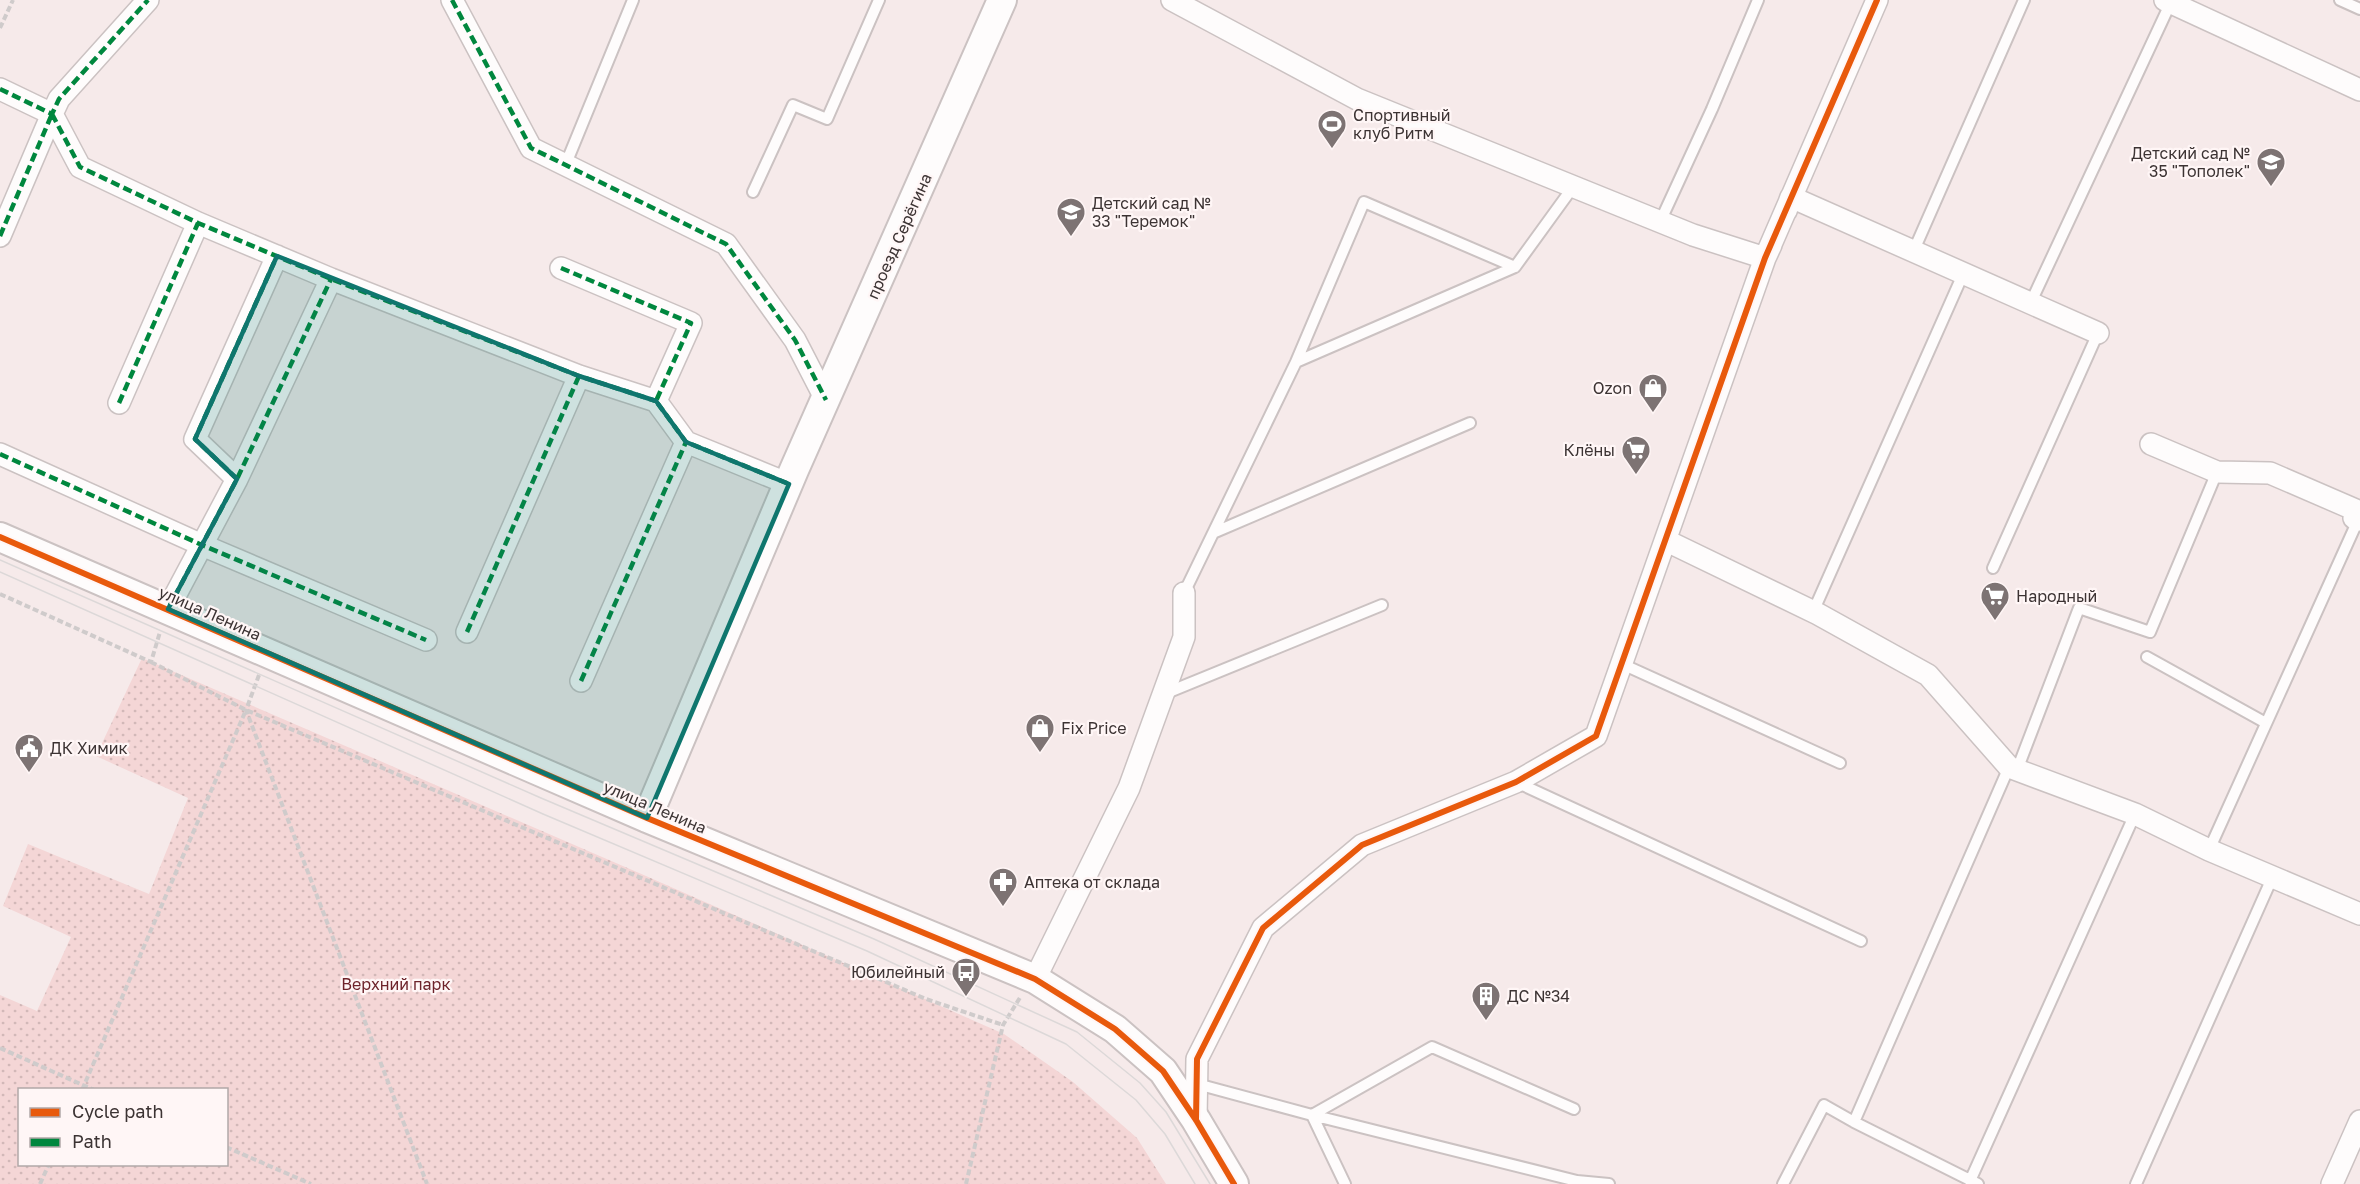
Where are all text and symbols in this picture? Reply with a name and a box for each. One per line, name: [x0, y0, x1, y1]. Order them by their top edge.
place label: Спортивный клуб Ритм: [1353, 105, 1451, 143]
sports icon: Спортивный клуб Ритм: [1316, 108, 1348, 150]
place label: Детский сад № 35 "Тополек": [2131, 143, 2250, 181]
school or university icon: Детский сад № 35 "Тополек": [2255, 146, 2287, 188]
street label: проезд Серёгина: [862, 170, 936, 302]
place label: Детский сад № 33 "Теремок": [1092, 193, 1211, 231]
school or university icon: Детский сад № 33 "Теремок": [1055, 196, 1087, 238]
shop icon: Ozon: [1637, 372, 1669, 414]
place label: Ozon: [1593, 378, 1632, 398]
supermarket icon: Клёны: [1620, 434, 1652, 476]
place label: Клёны: [1563, 440, 1615, 460]
supermarket icon: Народный: [1979, 580, 2011, 622]
street label: улица Ленина: [156, 582, 264, 644]
place label: Народный: [2016, 586, 2097, 606]
shop icon: Fix Price: [1024, 712, 1056, 754]
place label: Fix Price: [1061, 718, 1127, 738]
public building icon: ДК Химик: [13, 732, 45, 774]
place label: ДК Химик: [50, 738, 128, 758]
street label: улица Ленина: [601, 776, 709, 838]
pharmacy icon: Аптека от склада: [987, 866, 1019, 908]
place label: Аптека от склада: [1024, 872, 1160, 892]
bus stop icon: Юбилейный: [950, 956, 982, 998]
place label: Юбилейный: [851, 962, 945, 982]
park label: Верхний парк: [341, 974, 451, 994]
building icon: ДС №34: [1470, 980, 1502, 1022]
place label: ДС №34: [1507, 986, 1570, 1006]
legend: [18, 1088, 228, 1166]
text: Cycle path: [72, 1100, 164, 1122]
text: Path: [72, 1130, 112, 1152]

